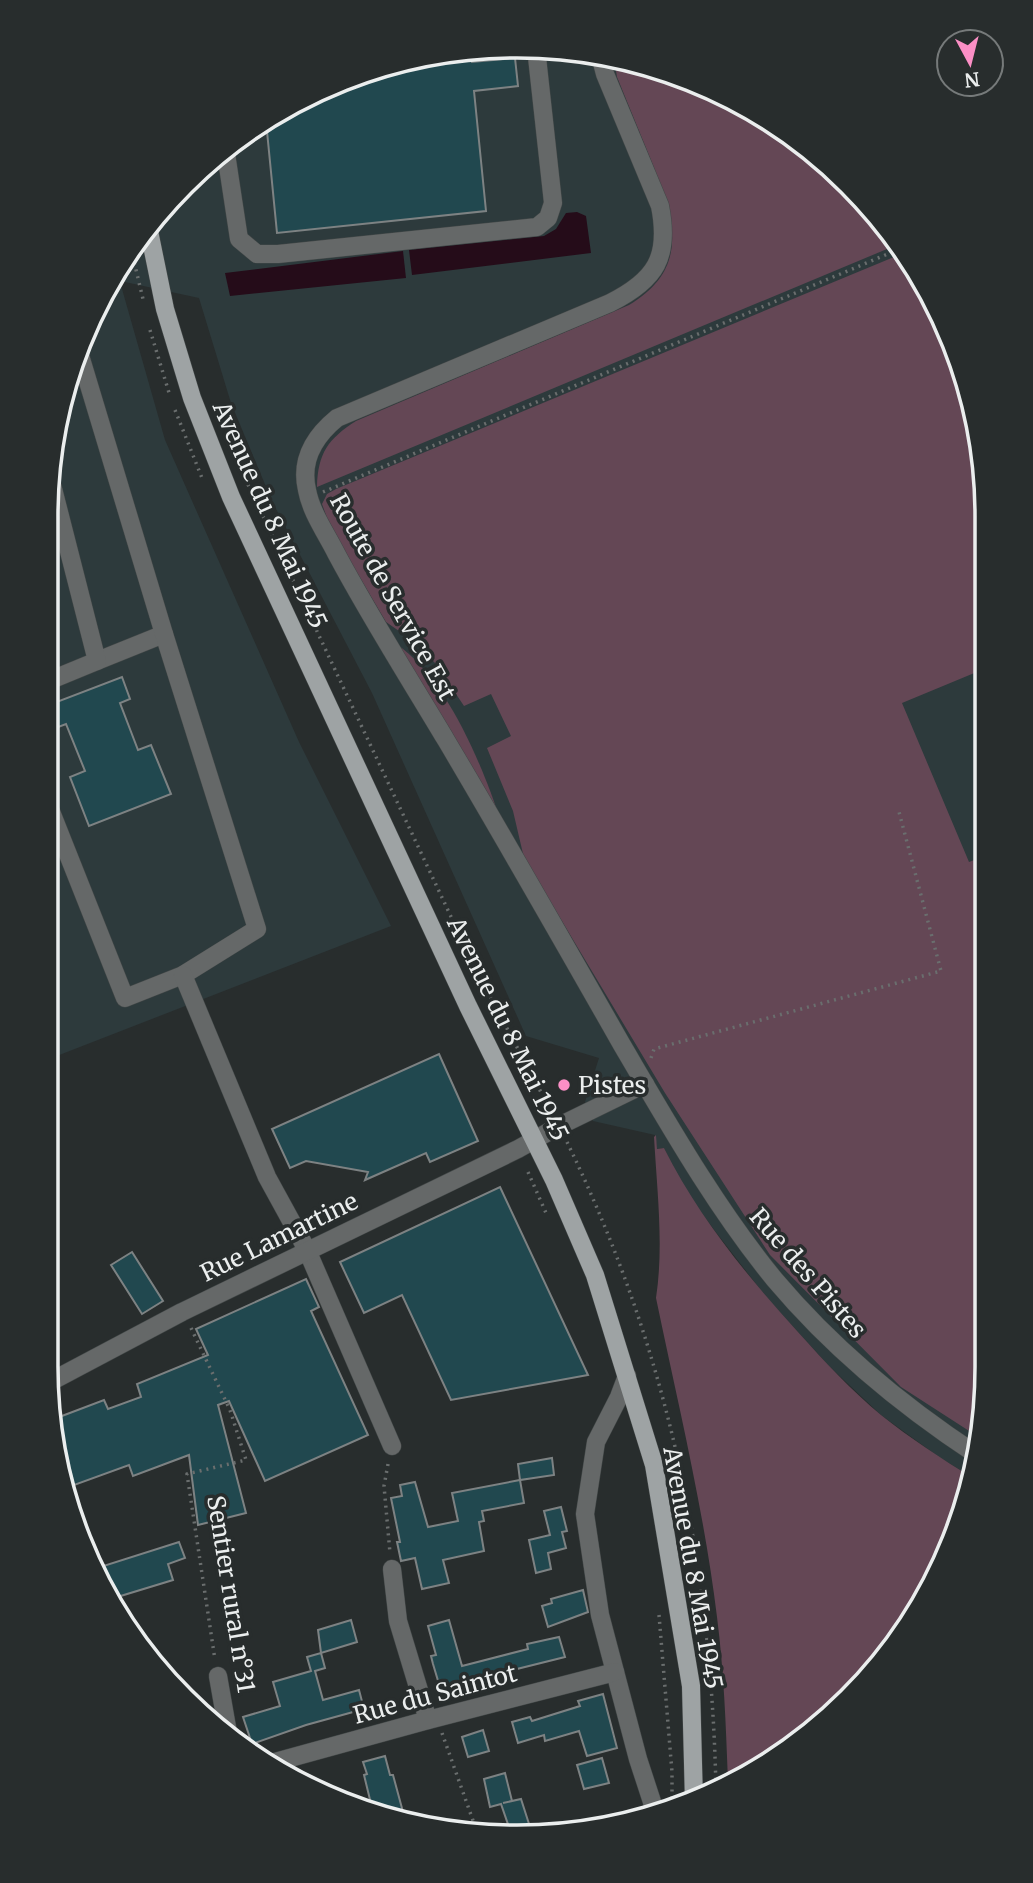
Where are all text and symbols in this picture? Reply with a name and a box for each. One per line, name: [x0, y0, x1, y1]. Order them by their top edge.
north arrow: [935, 28, 1005, 98]
text: N: [963, 67, 981, 93]
street label: Avenue du 8 Mai 1945: [205, 396, 334, 633]
street label: Route de Service Est: [323, 488, 463, 707]
street label: Avenue du 8 Mai 1945: [440, 911, 576, 1146]
place label: Pistes: [578, 1070, 646, 1101]
marker: Pistes: [556, 1077, 572, 1093]
street label: Rue Lamartine: [195, 1186, 363, 1288]
street label: Rue des Pistes: [743, 1201, 873, 1345]
street label: Avenue du 8 Mai 1945: [656, 1443, 730, 1692]
street label: Sentier rural n°31: [200, 1493, 262, 1695]
street label: Rue du Saintot: [350, 1657, 521, 1731]

